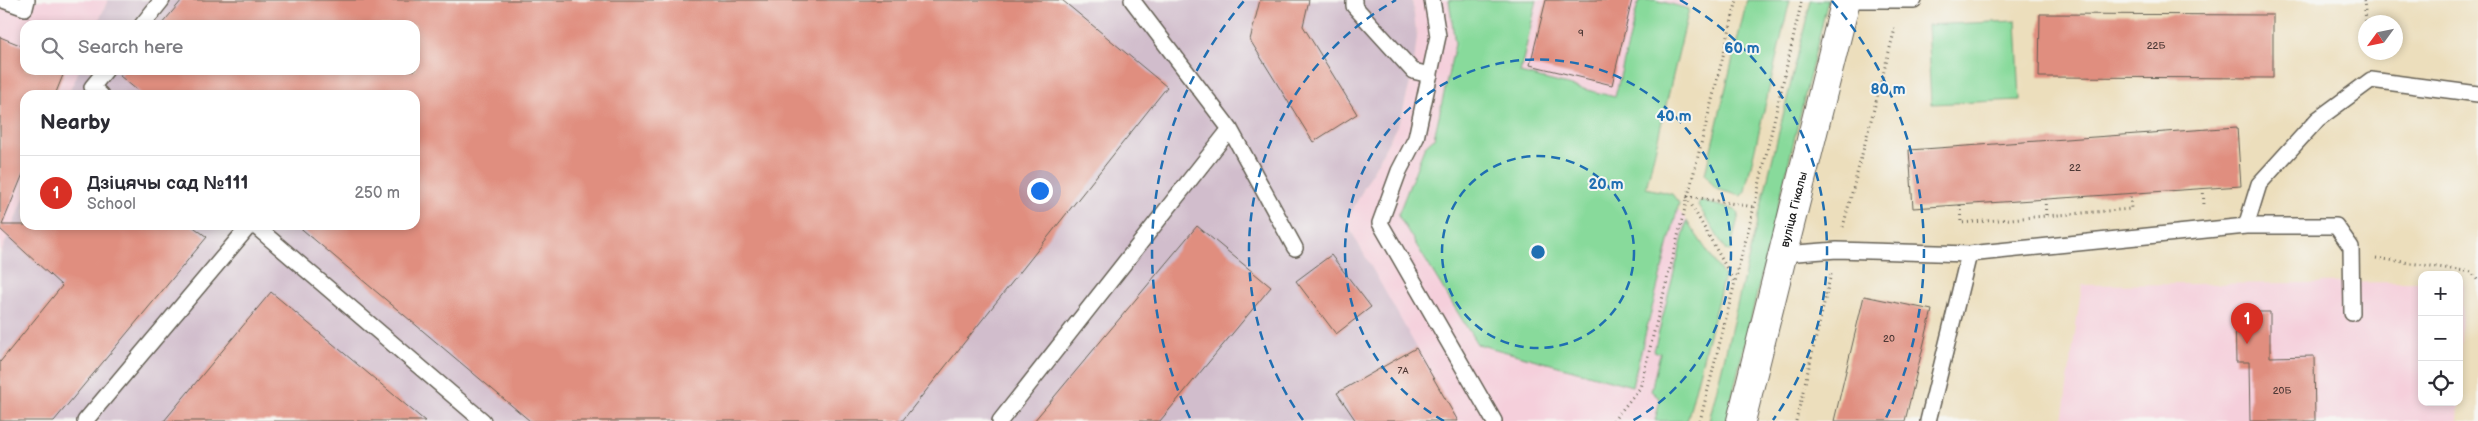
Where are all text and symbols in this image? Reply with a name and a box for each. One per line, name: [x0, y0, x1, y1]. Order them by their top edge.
north arrow: [2358, 15, 2403, 60]
search box: [20, 20, 420, 75]
house number: 9: [1578, 27, 1584, 39]
icon: search: [38, 34, 66, 62]
text: Search here: [78, 36, 183, 59]
text: 60 m: [1724, 39, 1760, 58]
house number: 22Б: [2147, 40, 2165, 52]
text: 80 m: [1870, 80, 1906, 99]
text: 40 m: [1656, 107, 1692, 126]
text: Nearby: [40, 110, 110, 135]
house number: 22: [2069, 162, 2081, 174]
street label: вуліца Гікалы: [1777, 170, 1810, 249]
text: Дзіцячы сад №111: [87, 172, 249, 195]
text: 20 m: [1589, 175, 1624, 194]
your location: [1027, 178, 1053, 204]
text: 1: [53, 184, 59, 203]
text: 250 m: [354, 184, 400, 203]
text: School: [87, 195, 136, 214]
centre of rings: [1529, 243, 1547, 261]
map controls: [2418, 271, 2463, 406]
button: +: [2418, 271, 2463, 316]
pin: 1: [2231, 303, 2263, 344]
button: −: [2418, 316, 2463, 361]
house number: 20: [1883, 333, 1895, 345]
button: locate: [2418, 361, 2463, 406]
house number: 7А: [1398, 365, 1409, 377]
house number: 20Б: [2273, 385, 2291, 397]

